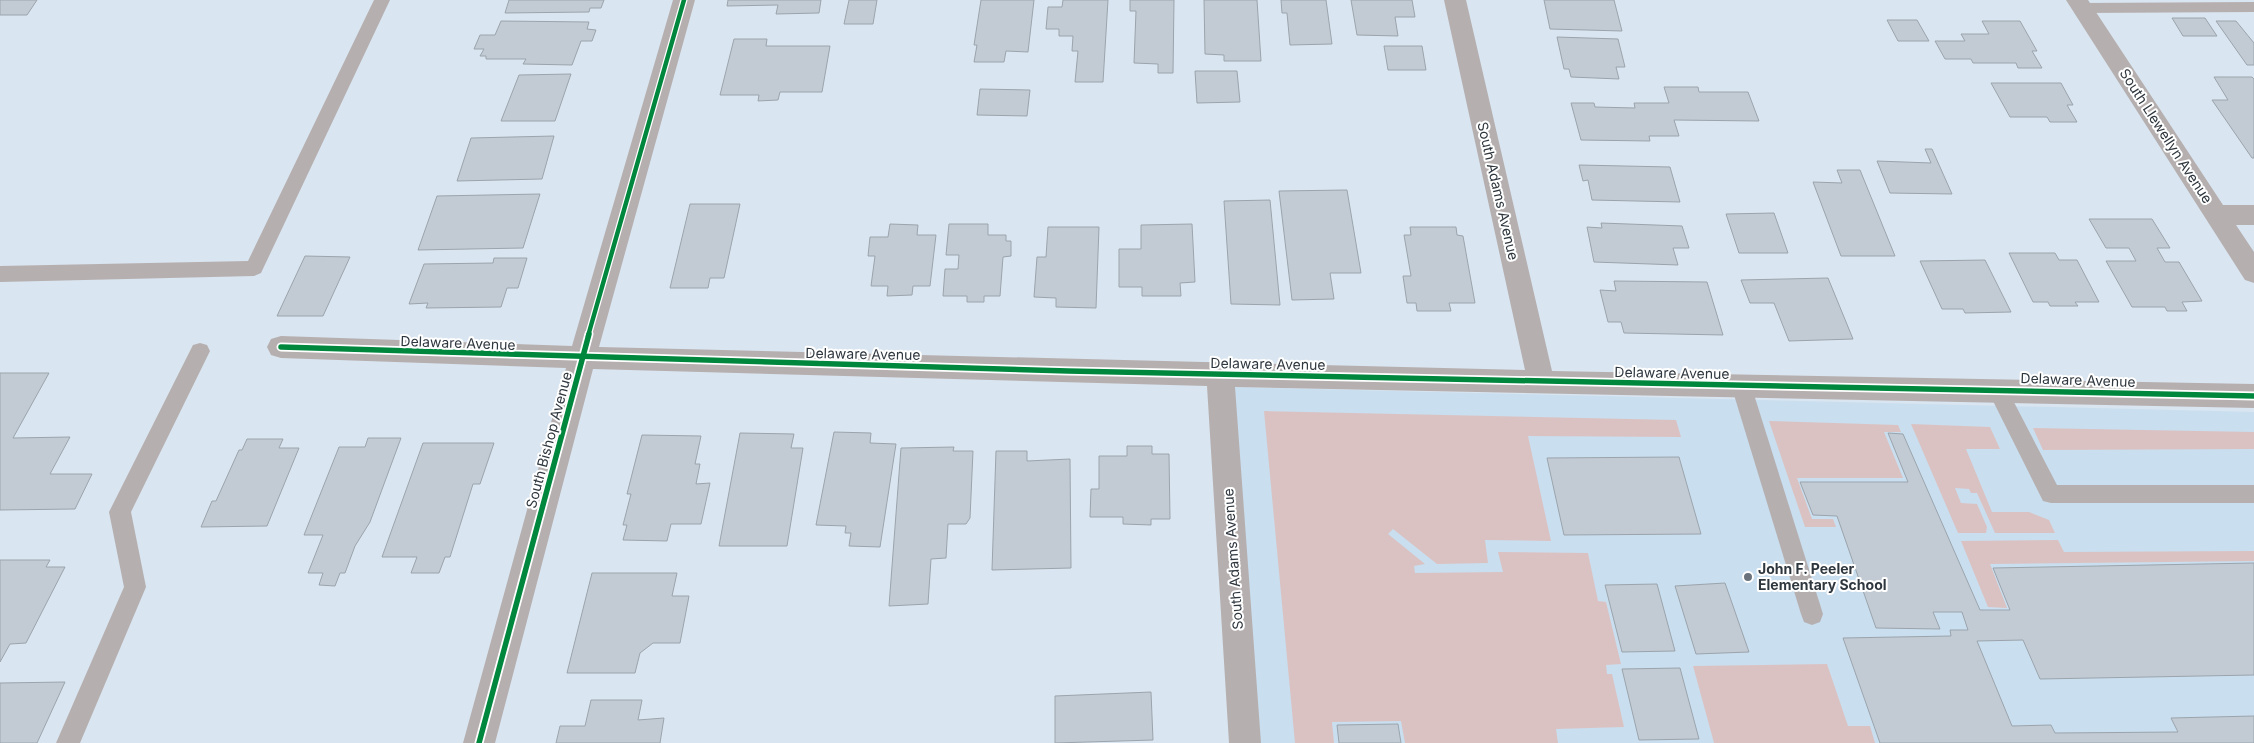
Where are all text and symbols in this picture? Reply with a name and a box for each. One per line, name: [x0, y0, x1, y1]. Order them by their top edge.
street label: South Llewellyn Avenue: [2116, 65, 2216, 206]
street label: South Adams Avenue: [1474, 120, 1523, 262]
street label: Delaware Avenue: [400, 332, 516, 353]
street label: Delaware Avenue: [805, 344, 921, 363]
street label: Delaware Avenue: [1210, 354, 1326, 373]
street label: Delaware Avenue: [1614, 363, 1730, 382]
street label: Delaware Avenue: [2020, 369, 2136, 390]
street label: South Bishop Avenue: [522, 370, 575, 510]
street label: South Adams Avenue: [1219, 488, 1246, 630]
place label: John F. Peeler Elementary School: [1758, 560, 1887, 593]
marker: John F. Peeler Elementary School: [1742, 571, 1754, 583]

